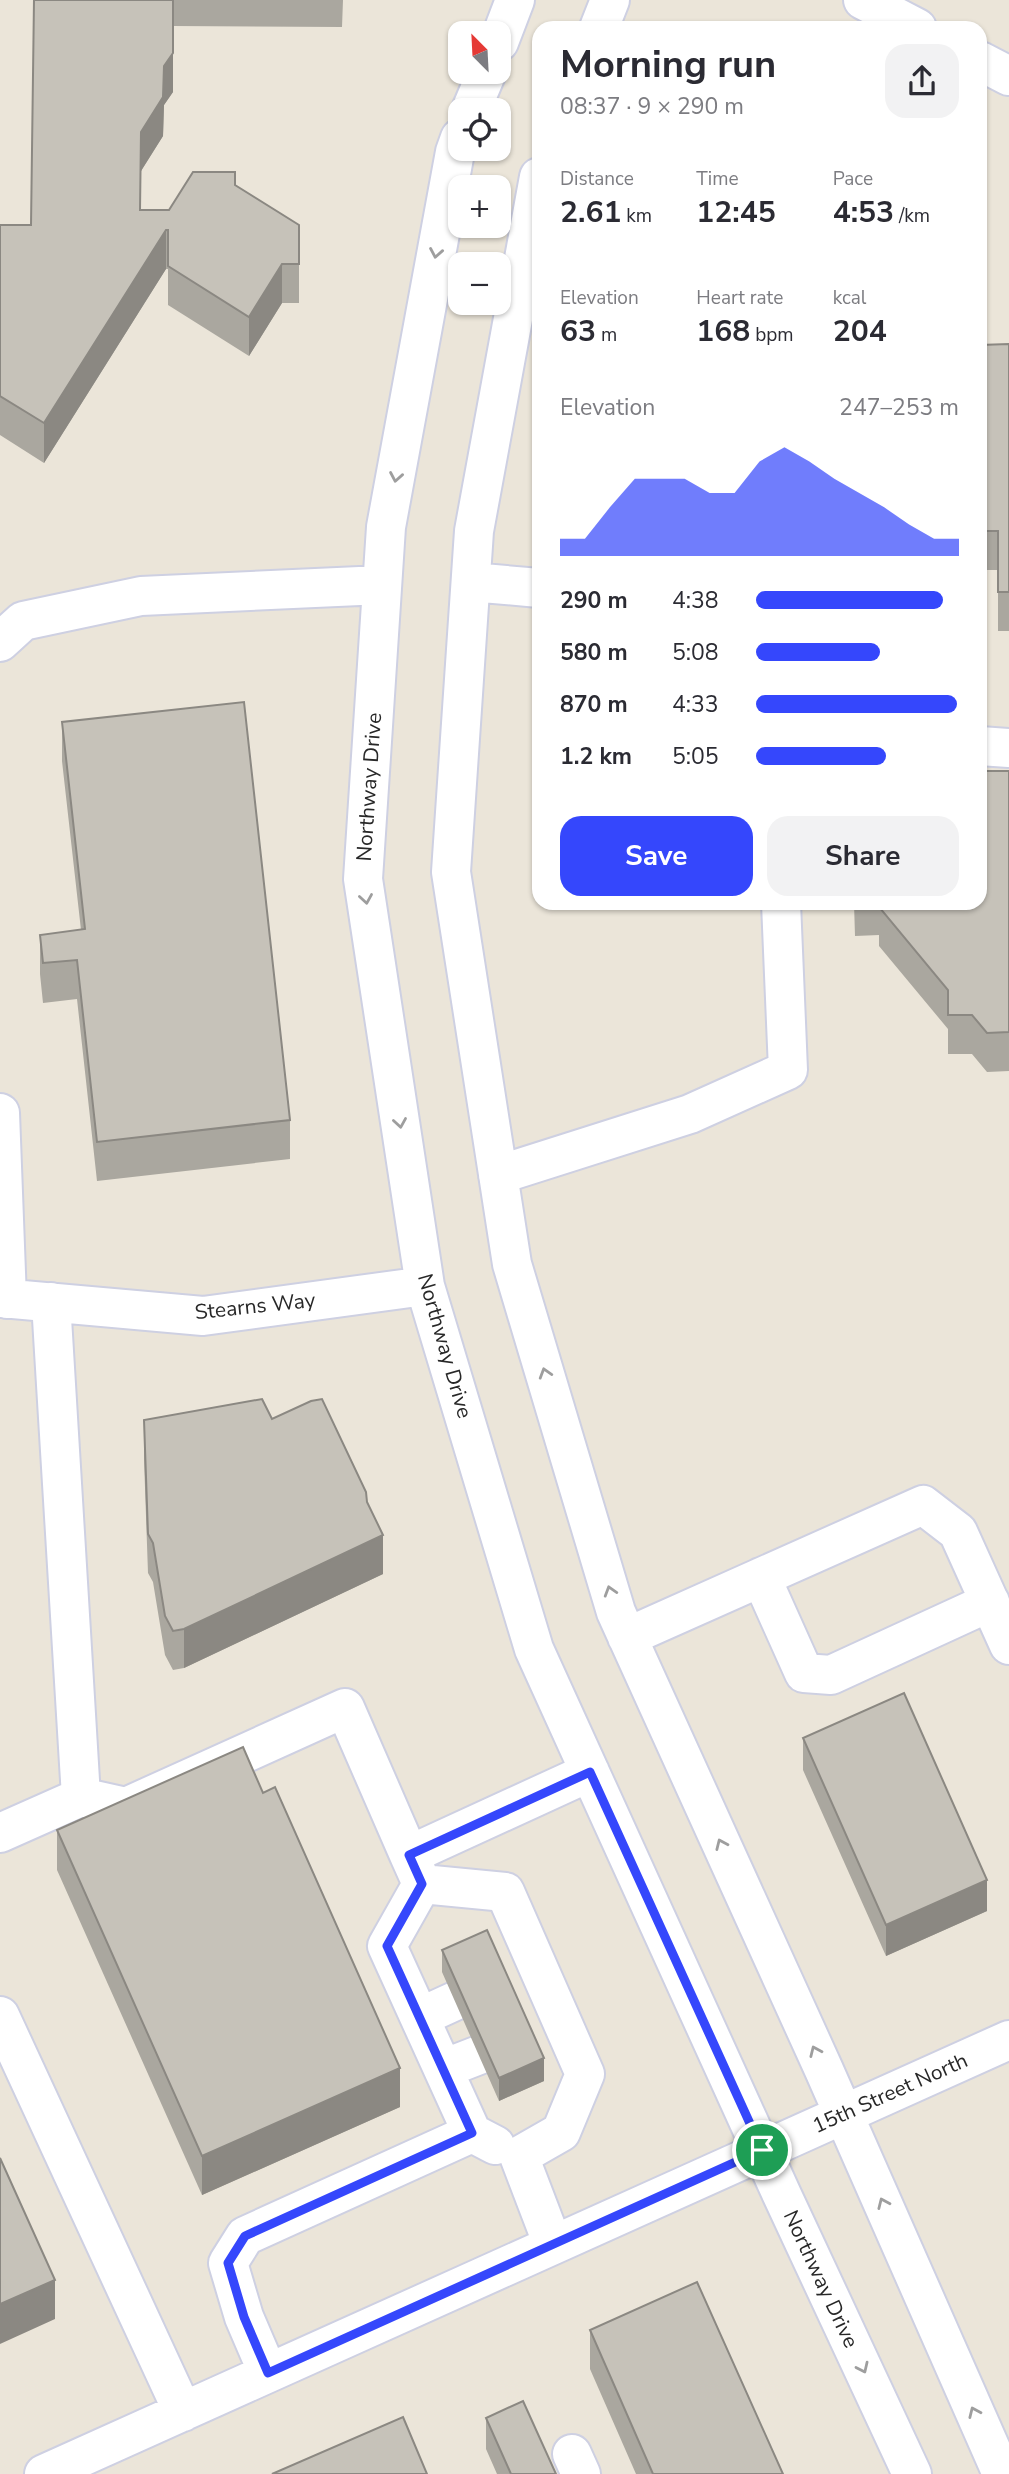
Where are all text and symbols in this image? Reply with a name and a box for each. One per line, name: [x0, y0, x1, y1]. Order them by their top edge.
north arrow: [448, 21, 511, 84]
map controls: [448, 21, 511, 315]
text: Morning run: [560, 39, 776, 90]
button: share: [885, 44, 959, 118]
text: 08:37 · 9 × 290 m: [560, 91, 744, 122]
button: locate: [448, 98, 511, 161]
text: Distance: [560, 166, 634, 192]
text: Time: [696, 166, 739, 192]
text: Pace: [833, 166, 873, 192]
button: +: [448, 175, 511, 238]
text: 2.61: [560, 192, 621, 233]
text: 12:45: [696, 192, 776, 233]
text: 4:53: [833, 192, 894, 233]
text: km: [621, 203, 652, 229]
text: /km: [894, 203, 930, 229]
one-way arrow: [430, 247, 445, 259]
button: −: [448, 252, 511, 315]
text: Elevation: [560, 285, 639, 311]
text: Heart rate: [696, 285, 783, 311]
text: kcal: [833, 285, 866, 311]
text: 63: [560, 311, 596, 352]
text: 168: [696, 311, 750, 352]
text: 204: [833, 311, 887, 352]
text: m: [596, 322, 617, 348]
text: bpm: [750, 322, 794, 348]
text: Elevation: [560, 392, 655, 423]
text: 247–253 m: [839, 392, 959, 423]
one-way arrow: [389, 471, 404, 483]
text: 290 m: [560, 585, 628, 616]
text: 4:38: [672, 585, 719, 616]
text: 580 m: [560, 637, 628, 668]
text: 5:08: [672, 637, 719, 668]
text: 870 m: [560, 689, 628, 720]
text: 4:33: [672, 689, 719, 720]
street label: Northway Drive: [350, 712, 388, 862]
text: 1.2 km: [560, 741, 632, 772]
text: 5:05: [672, 741, 719, 772]
button: Save: [560, 816, 753, 896]
button: Share: [767, 816, 959, 896]
one-way arrow: [358, 893, 373, 904]
one-way arrow: [393, 1117, 408, 1129]
street label: Northway Drive: [411, 1271, 479, 1421]
street label: Stearns Way: [193, 1286, 317, 1326]
one-way arrow: [538, 1367, 553, 1379]
one-way arrow: [604, 1585, 618, 1598]
one-way arrow: [715, 1839, 729, 1851]
street label: 15th Street North: [808, 2046, 972, 2140]
one-way arrow: [809, 2046, 823, 2058]
pin: [732, 2120, 792, 2180]
icon: arrive: [743, 2131, 781, 2169]
one-way arrow: [877, 2198, 891, 2210]
street label: Northway Drive: [777, 2206, 865, 2352]
one-way arrow: [854, 2361, 868, 2373]
one-way arrow: [968, 2406, 982, 2419]

